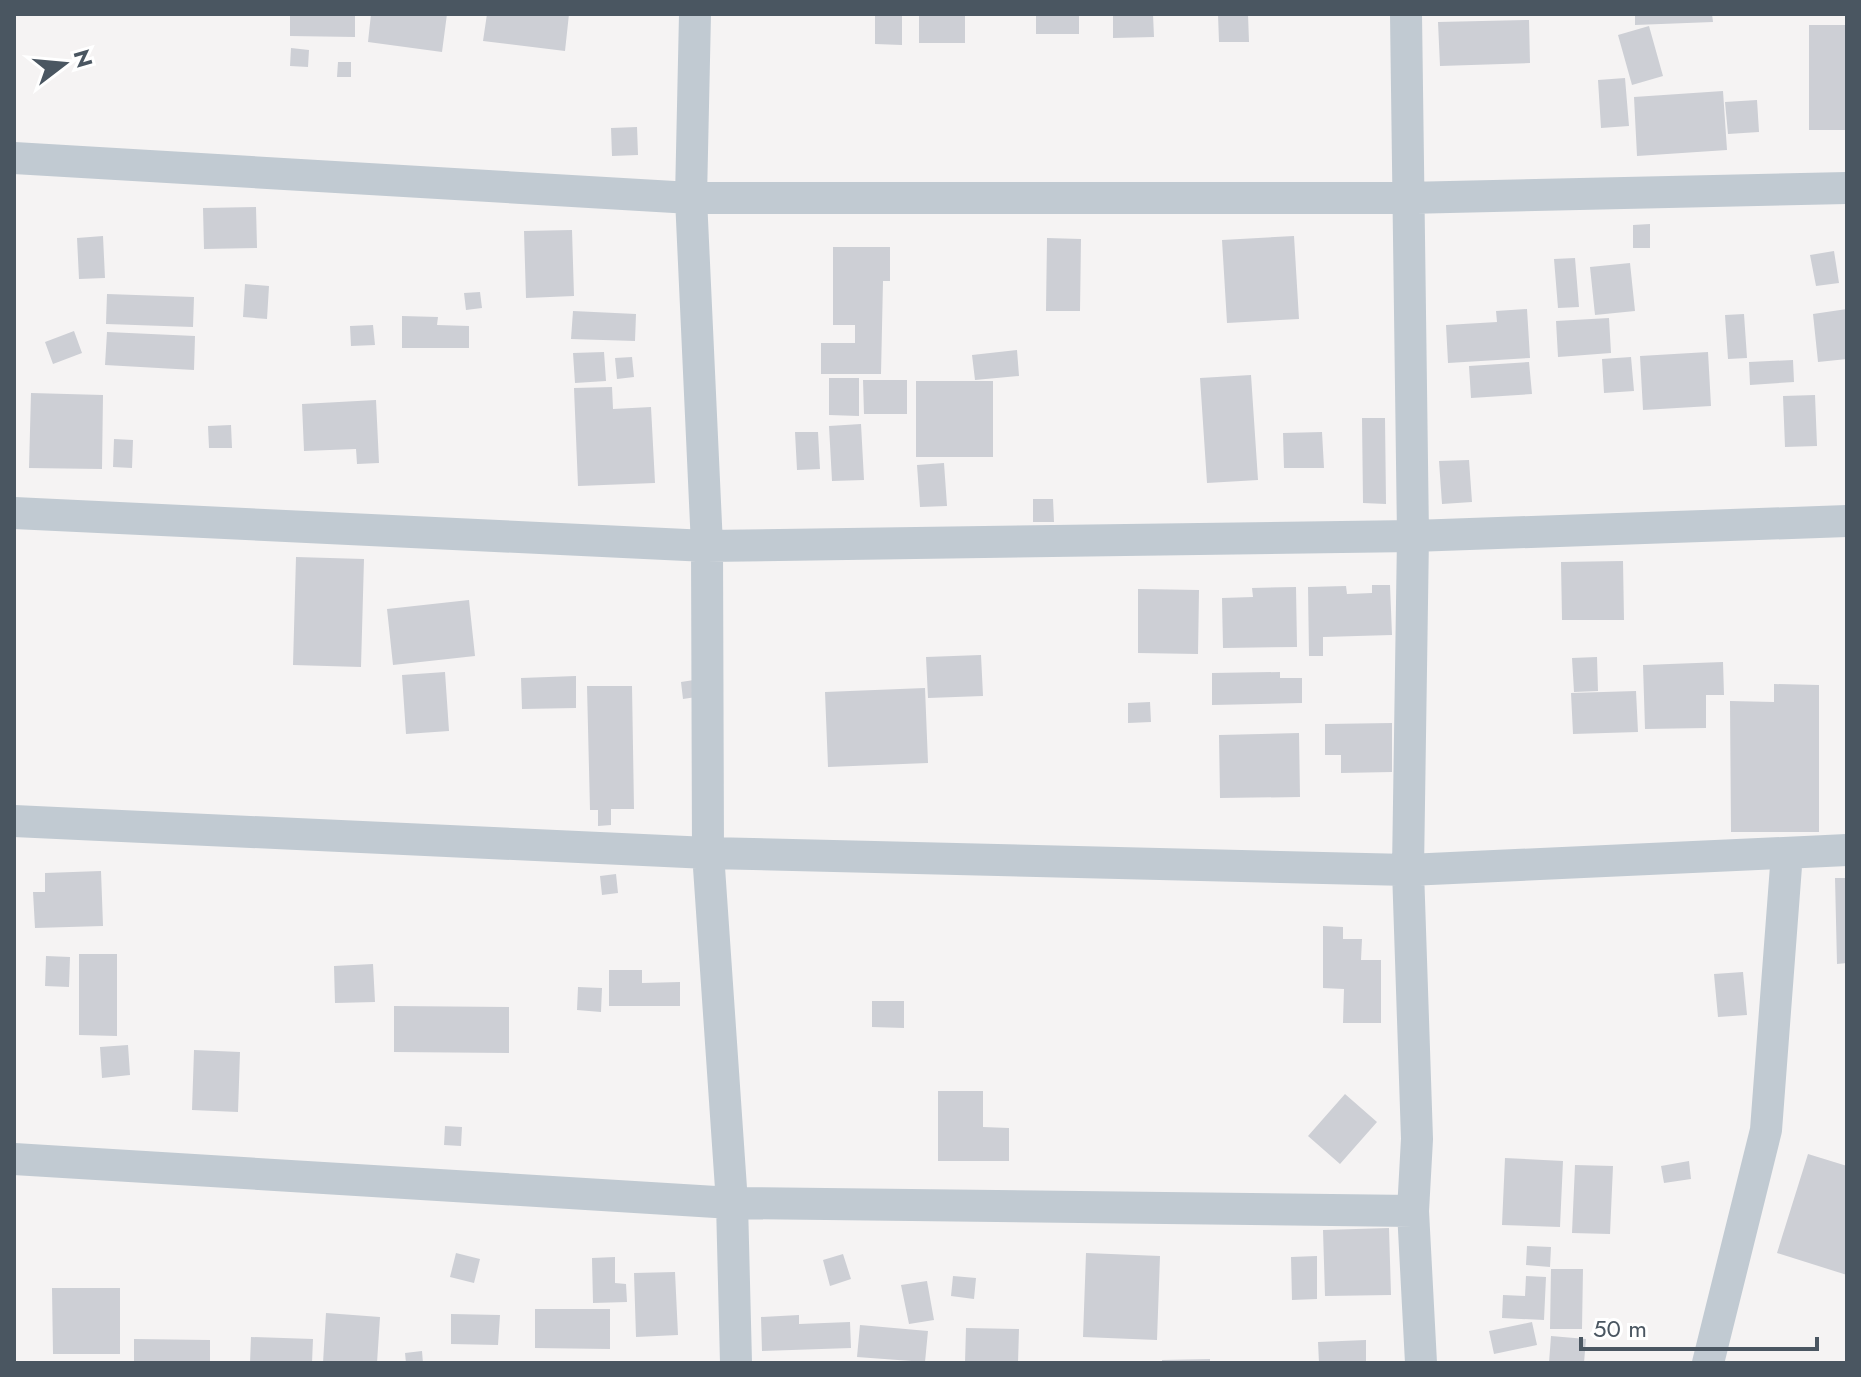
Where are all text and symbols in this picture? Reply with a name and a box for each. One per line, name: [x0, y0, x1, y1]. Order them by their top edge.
north arrow: [24, 24, 104, 104]
text: N: [65, 46, 101, 71]
scale bar: [1581, 1301, 1817, 1351]
text: 50 m: [1593, 1311, 1647, 1346]

